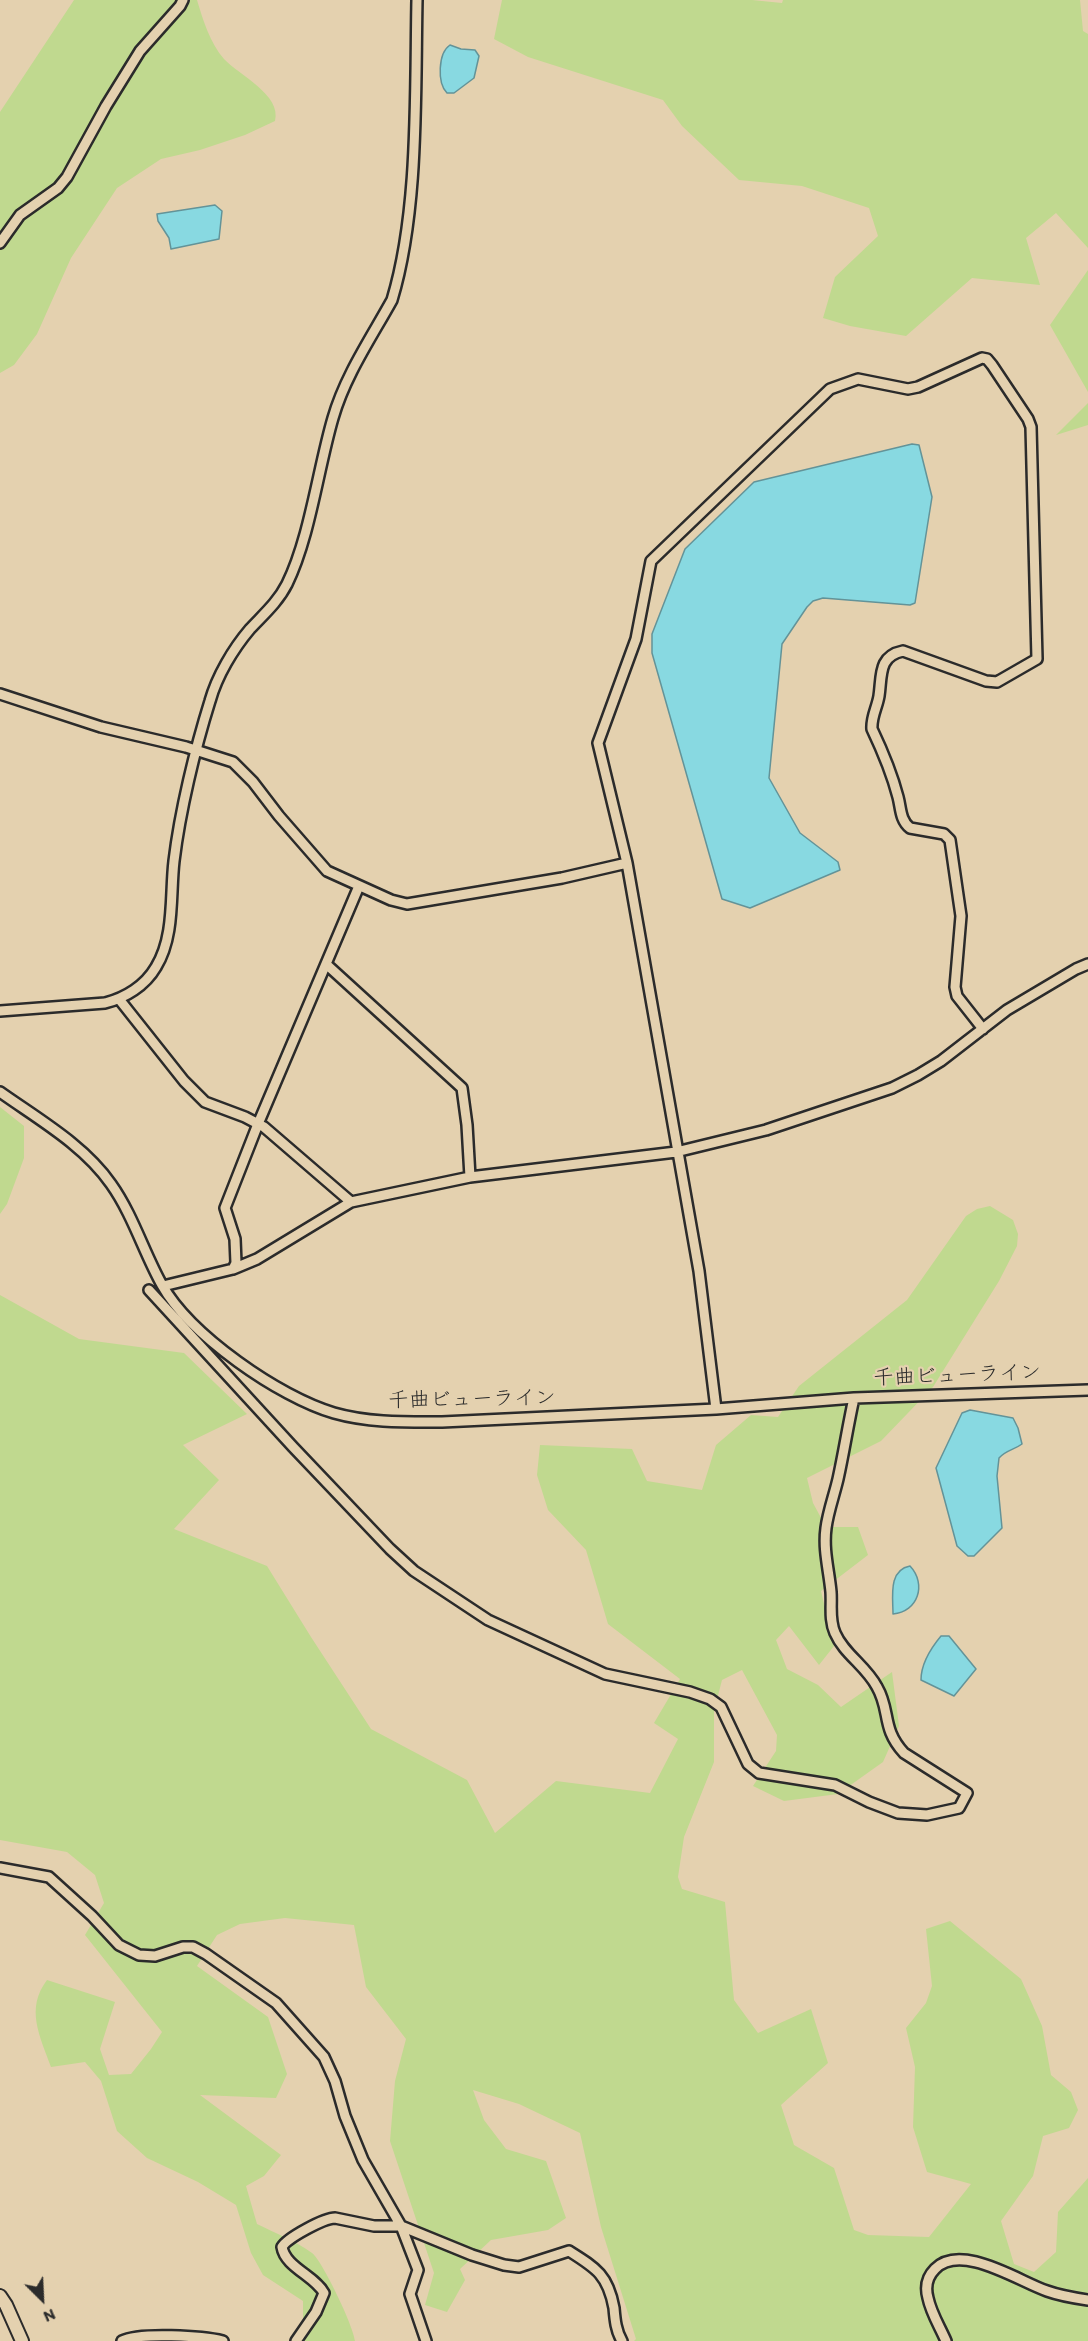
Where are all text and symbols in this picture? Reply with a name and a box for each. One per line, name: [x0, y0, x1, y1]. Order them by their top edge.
street label: 千曲ビューライン: [873, 1360, 1041, 1392]
street label: 千曲ビューライン: [388, 1386, 556, 1414]
north arrow: [12, 2269, 72, 2329]
text: N: [41, 2305, 58, 2327]

